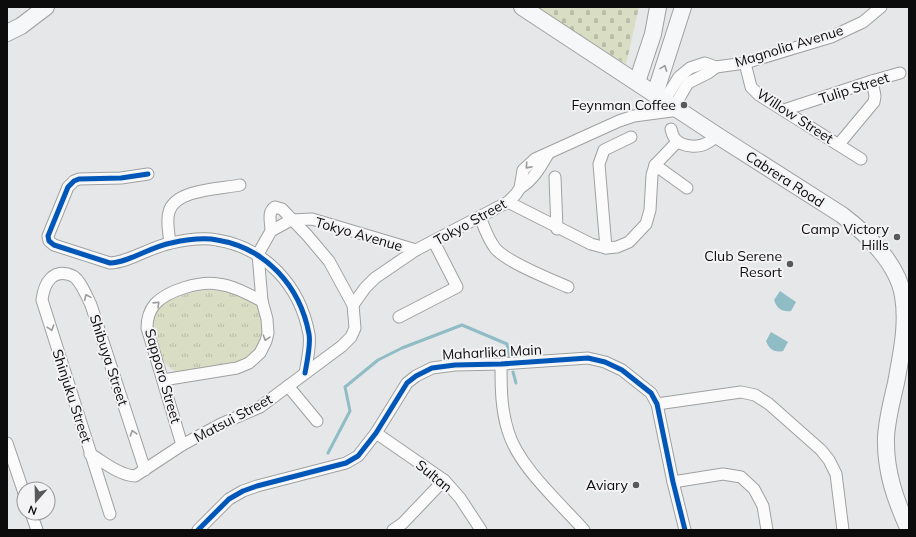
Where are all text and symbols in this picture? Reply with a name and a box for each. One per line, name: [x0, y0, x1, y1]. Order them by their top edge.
street label: Magnolia Avenue: [733, 21, 845, 71]
one-way arrow: [659, 64, 668, 71]
street label: Tulip Street: [817, 68, 892, 108]
street label: Willow Street: [753, 84, 837, 148]
place label: Feynman Coffee: [571, 96, 676, 114]
marker: Feynman Coffee: [679, 100, 689, 110]
street label: Cabrera Road: [742, 147, 828, 211]
one-way arrow: [525, 161, 532, 169]
street label: Tokyo Street: [431, 195, 509, 249]
street label: Tokyo Avenue: [313, 213, 405, 255]
place label: Camp Victory Hills: [801, 220, 890, 254]
marker: Camp Victory Hills: [892, 232, 902, 242]
place label: Club Serene Resort: [704, 247, 782, 281]
marker: Club Serene Resort: [785, 259, 795, 269]
one-way arrow: [84, 293, 92, 301]
one-way arrow: [152, 301, 160, 309]
street label: Shibuya Street: [86, 312, 132, 408]
one-way arrow: [46, 325, 55, 332]
street label: Sapporo Street: [141, 327, 185, 425]
one-way arrow: [262, 335, 271, 342]
street label: Maharlika Main: [442, 340, 542, 364]
street label: Shinjuku Street: [48, 347, 96, 445]
street label: Matsui Street: [191, 390, 275, 446]
one-way arrow: [129, 430, 138, 437]
street label: Sultan: [412, 456, 456, 496]
place label: Aviary: [586, 476, 629, 494]
marker: Aviary: [631, 480, 641, 490]
north arrow: [16, 481, 56, 521]
text: N: [26, 502, 39, 518]

